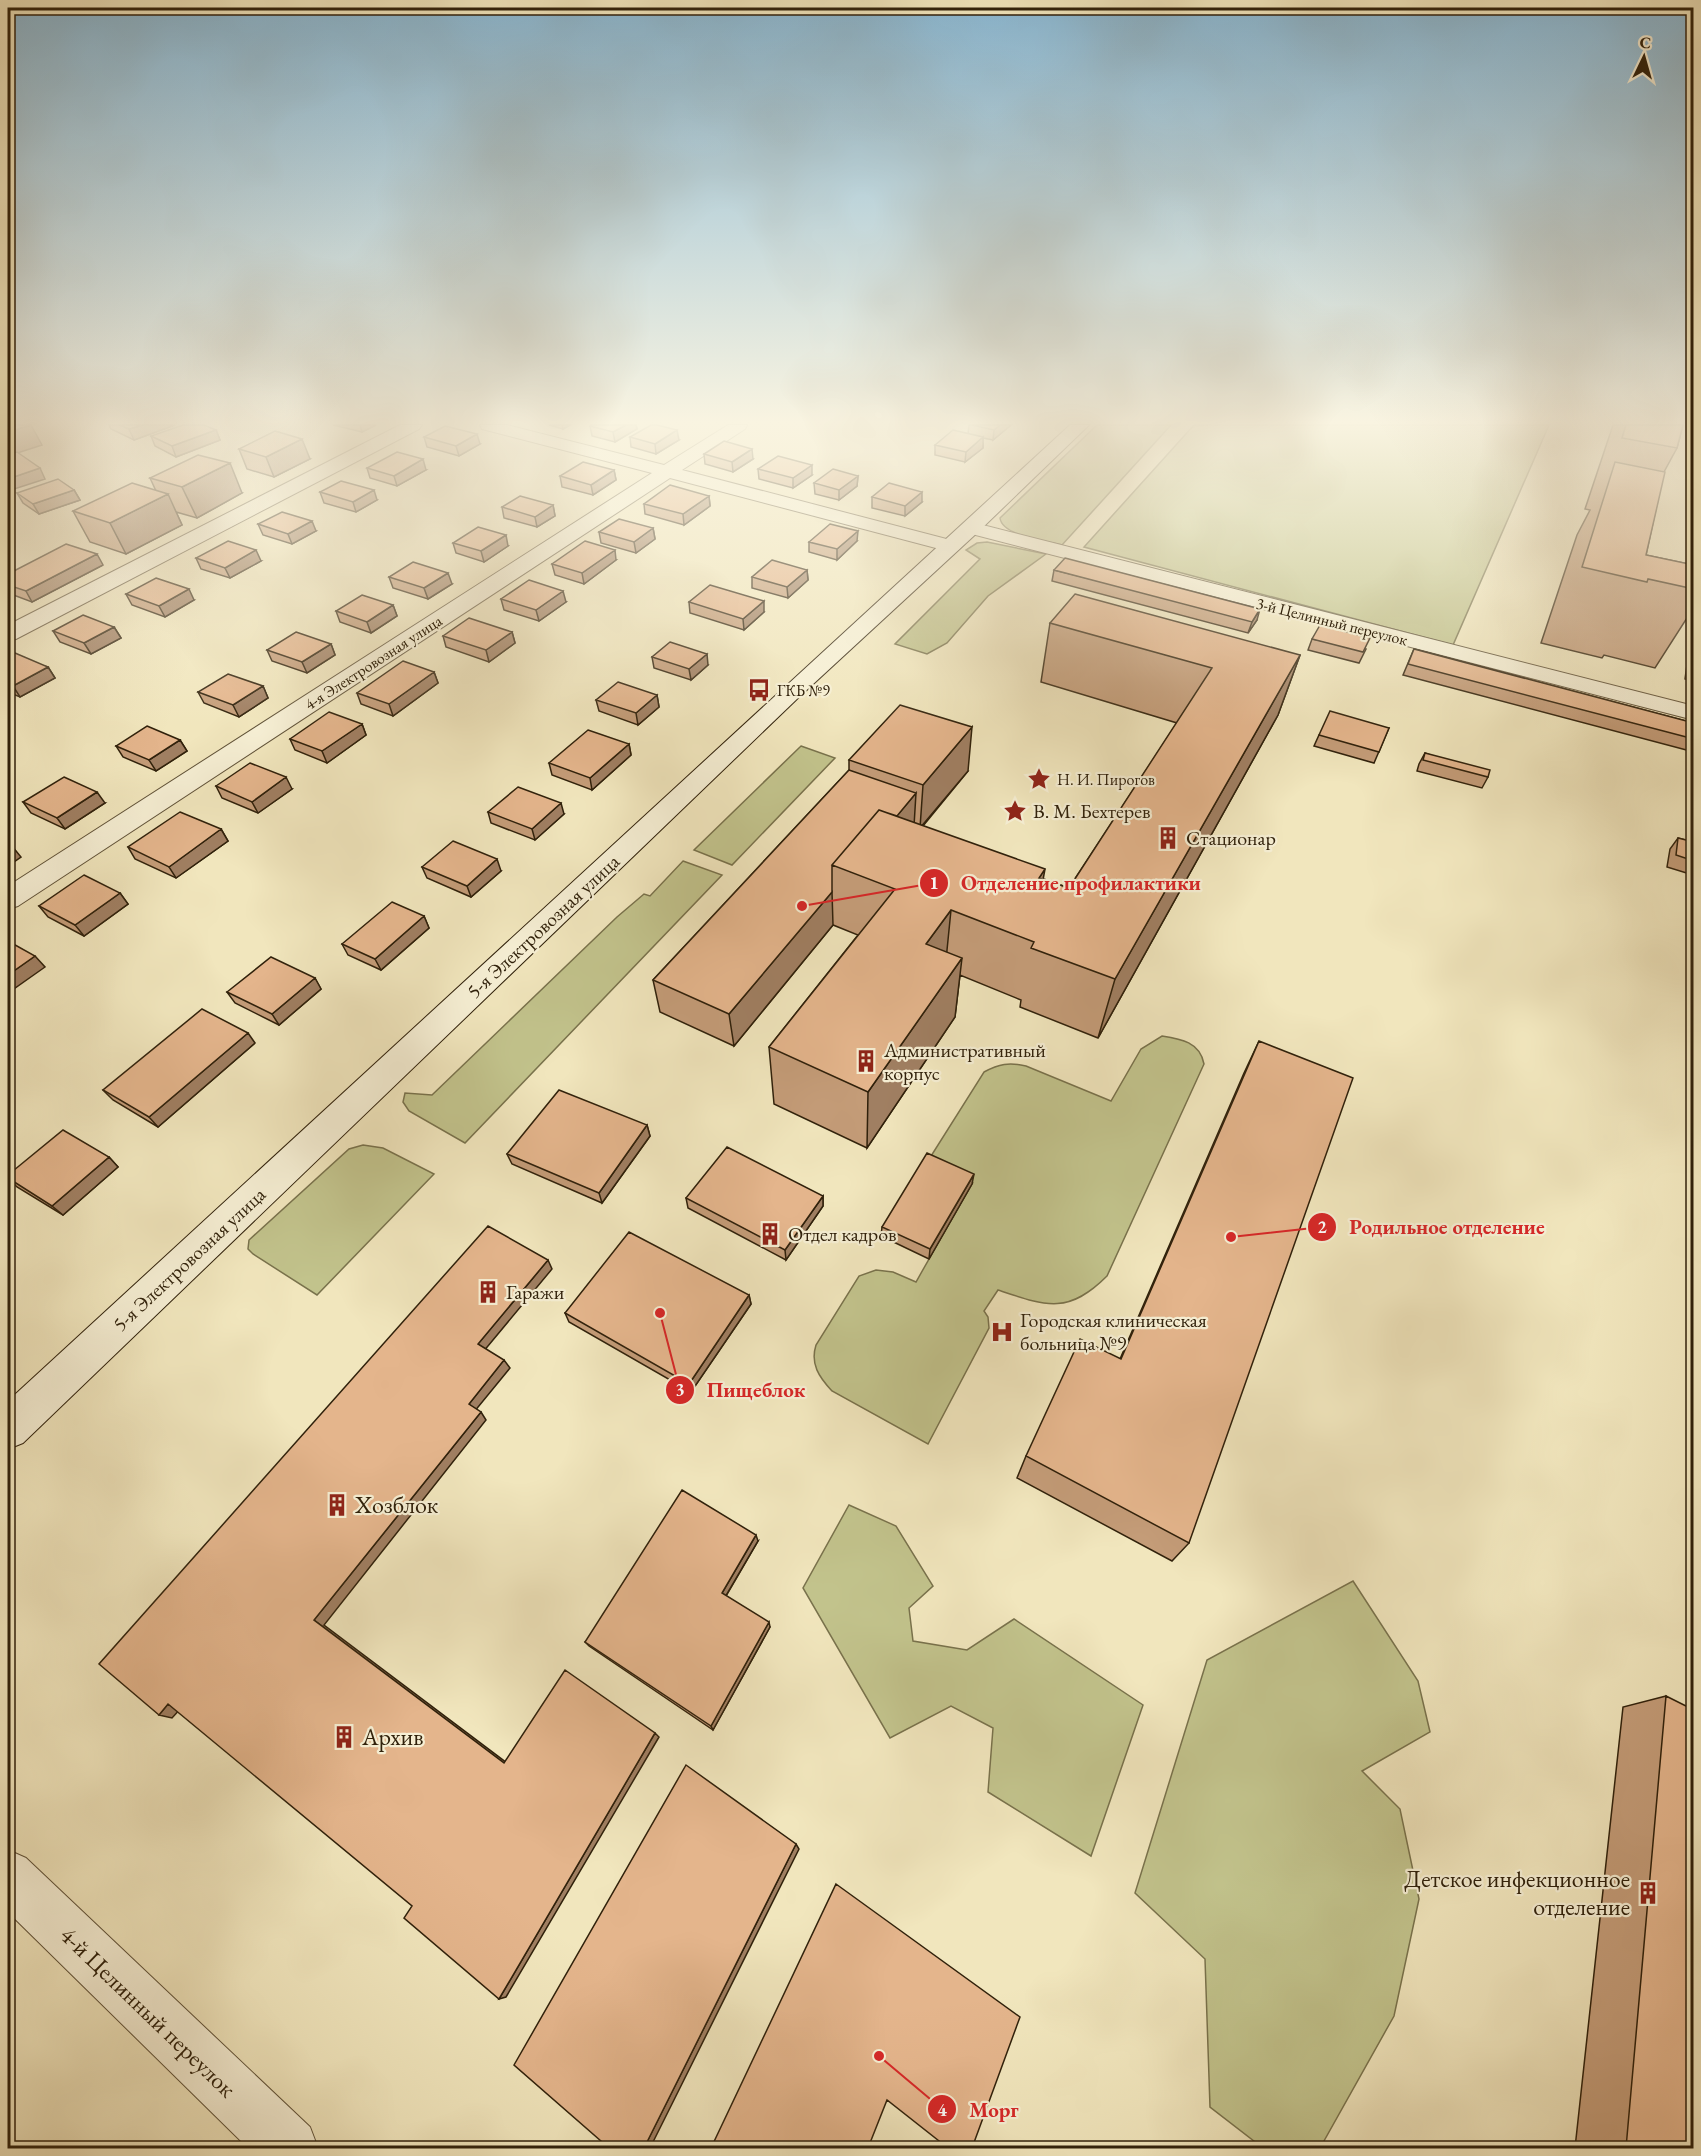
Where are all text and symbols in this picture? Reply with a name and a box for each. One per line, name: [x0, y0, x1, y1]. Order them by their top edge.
north arrow: [1614, 27, 1674, 87]
text: С: [1639, 32, 1652, 54]
street label: 3-й Целинный переулок: [1254, 593, 1410, 651]
street label: 4-я Электровозная улица: [301, 610, 447, 715]
bus stop icon: ГКБ №9: [746, 677, 772, 703]
place label: ГКБ №9: [777, 680, 830, 701]
place icon: Н. И. Пирогов: [1026, 766, 1052, 792]
place label: Н. И. Пирогов: [1057, 769, 1155, 790]
place icon: В. М. Бехтерев: [1002, 798, 1028, 824]
place label: В. М. Бехтерев: [1033, 798, 1150, 824]
building icon: Стационар: [1155, 825, 1181, 851]
place label: Стационар: [1186, 825, 1276, 851]
street label: 5-я Электровозная улица: [461, 848, 625, 1004]
callout: Отделение профилактики: [919, 863, 1213, 902]
text: Отделение профилактики: [961, 869, 1201, 896]
text: 1: [929, 871, 939, 894]
place label: Административный корпус: [883, 1037, 1046, 1086]
building icon: Административный корпус: [853, 1048, 879, 1074]
street label: 5-я Электровозная улица: [107, 1181, 271, 1337]
callout: Родильное отделение: [1307, 1208, 1557, 1247]
text: Родильное отделение: [1349, 1213, 1545, 1240]
text: 2: [1317, 1215, 1327, 1238]
building icon: Отдел кадров: [757, 1221, 783, 1247]
place label: Отдел кадров: [788, 1221, 897, 1247]
building icon: Гаражи: [475, 1279, 501, 1305]
place label: Гаражи: [506, 1279, 565, 1305]
place label: Городская клиническая больница №9: [1020, 1307, 1207, 1356]
hospital icon: Городская клиническая больница №9: [989, 1319, 1015, 1345]
callout: Пищеблок: [665, 1371, 818, 1410]
text: Пищеблок: [707, 1376, 806, 1403]
text: 3: [675, 1378, 685, 1401]
place label: Хозблок: [354, 1489, 439, 1520]
building icon: Хозблок: [324, 1492, 350, 1518]
place label: Архив: [361, 1721, 423, 1752]
building icon: Архив: [331, 1724, 357, 1750]
place label: Детское инфекционное отделение: [1404, 1863, 1630, 1922]
building icon: Детское инфекционное отделение: [1635, 1880, 1661, 1906]
street label: 4-й Целинный переулок: [54, 1920, 243, 2104]
callout: Морг: [927, 2090, 1031, 2129]
text: Морг: [969, 2096, 1019, 2123]
text: 4: [937, 2098, 947, 2121]

